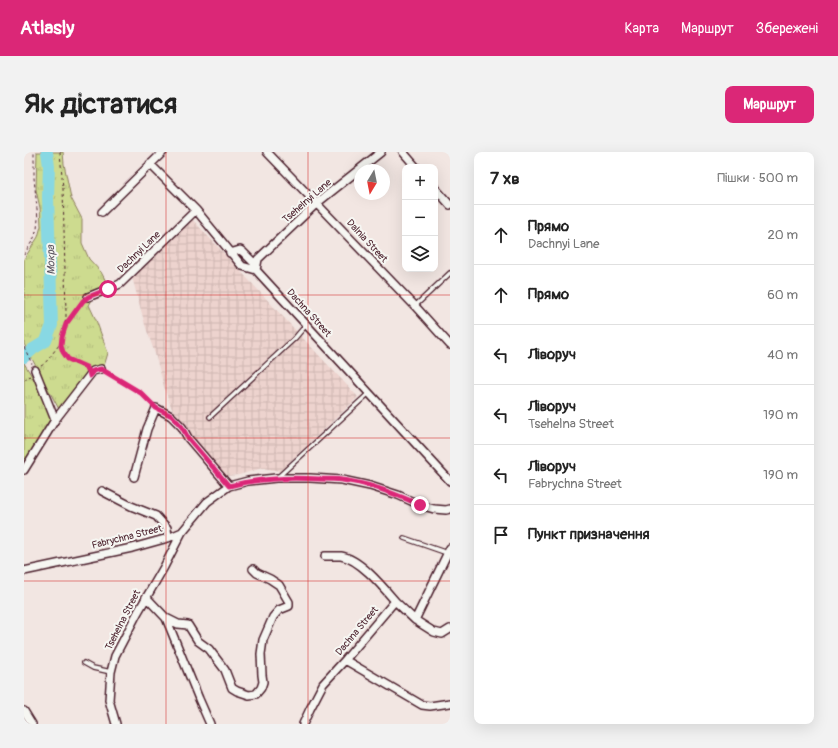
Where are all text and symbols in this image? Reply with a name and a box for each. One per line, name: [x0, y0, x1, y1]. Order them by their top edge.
text: Atlasly: [20, 16, 74, 40]
text: Карта: [624, 20, 659, 37]
text: Маршрут: [681, 20, 734, 37]
text: Збережені: [756, 20, 818, 37]
button: Маршрут: [725, 86, 814, 123]
text: Як дістатися: [24, 87, 177, 122]
north arrow: [354, 164, 390, 200]
map controls: [402, 164, 438, 272]
button: +: [402, 164, 438, 200]
text: 7 хв: [490, 168, 520, 189]
text: Пішки · 500 m: [717, 170, 798, 186]
street label: Tsehelnyi Lane: [280, 177, 334, 225]
button: −: [402, 200, 438, 236]
street label: Dalnia Street: [344, 217, 391, 266]
text: Прямо: [528, 217, 569, 236]
icon: ahead: [490, 224, 512, 246]
text: 20 m: [767, 227, 798, 243]
street label: Dachnyi Lane: [115, 229, 163, 275]
button: layers: [402, 236, 438, 272]
text: Dachnyi Lane: [528, 236, 599, 252]
water label: Мокра: [44, 244, 58, 275]
route start: [99, 280, 117, 298]
icon: ahead: [490, 284, 512, 306]
text: Прямо: [528, 285, 569, 304]
street label: Dachna Street: [284, 287, 334, 340]
text: 60 m: [767, 287, 798, 303]
icon: left: [490, 344, 512, 366]
text: Ліворуч: [528, 345, 576, 364]
text: 40 m: [767, 347, 798, 363]
text: Ліворуч: [528, 397, 576, 416]
icon: left: [490, 404, 512, 426]
text: 190 m: [763, 407, 798, 423]
text: Tsehelna Street: [528, 416, 614, 432]
text: Ліворуч: [528, 457, 576, 476]
icon: left: [490, 464, 512, 486]
text: 190 m: [763, 467, 798, 483]
text: Fabrychna Street: [528, 476, 622, 492]
route end: [411, 496, 429, 514]
street label: Fabrychna Street: [91, 522, 164, 552]
icon: arrive: [490, 524, 512, 546]
text: Пункт призначення: [528, 525, 649, 544]
street label: Tsehelna Street: [103, 587, 144, 652]
street label: Dachna Street: [333, 603, 382, 658]

